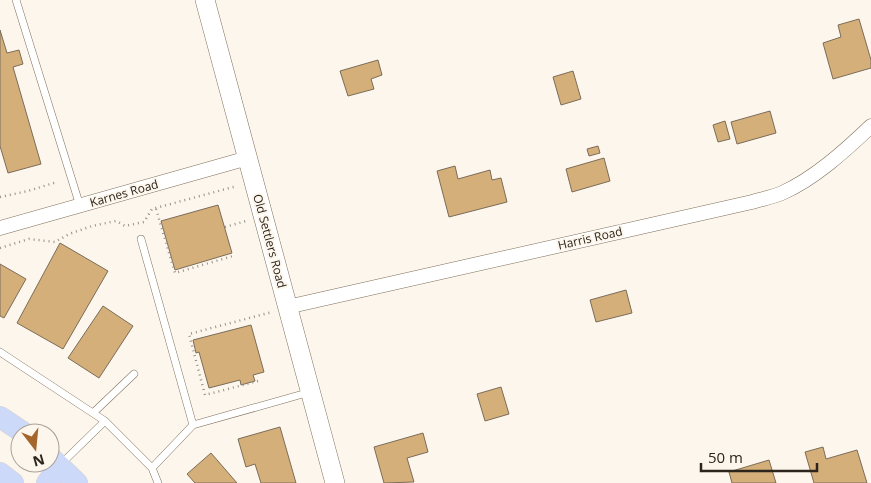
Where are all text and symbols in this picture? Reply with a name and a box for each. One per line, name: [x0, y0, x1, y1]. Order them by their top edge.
street label: Karnes Road: [88, 175, 160, 211]
street label: Old Settlers Road: [249, 192, 291, 290]
street label: Harris Road: [556, 222, 624, 254]
north arrow: [10, 423, 60, 473]
scale bar: [701, 440, 817, 472]
text: 50 m: [708, 447, 743, 467]
text: N: [31, 450, 47, 472]

